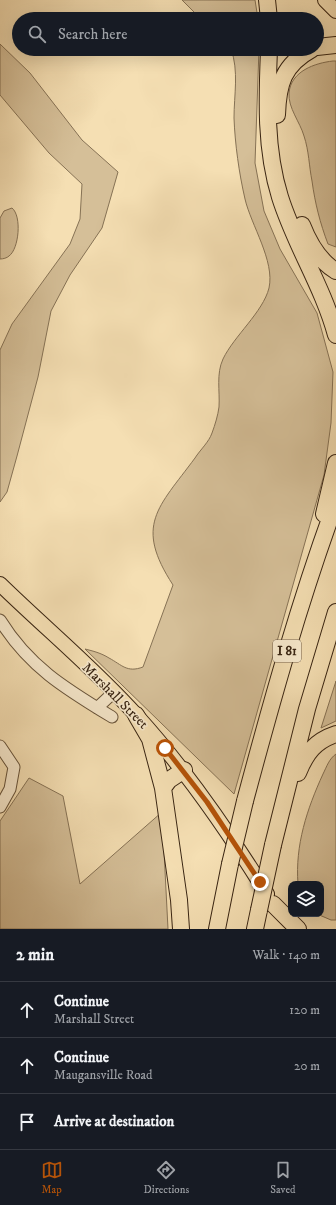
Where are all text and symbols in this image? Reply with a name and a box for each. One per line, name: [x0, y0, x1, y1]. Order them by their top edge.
search box: [12, 12, 324, 56]
icon: search: [26, 23, 48, 45]
text: Search here: [58, 25, 127, 44]
road number: I 81: [273, 640, 301, 662]
street label: Marshall Street: [78, 659, 152, 733]
route start: [156, 739, 174, 757]
route end: [251, 873, 269, 891]
map controls: [288, 881, 324, 917]
button: layers: [288, 881, 324, 917]
text: 2 min: [16, 944, 54, 966]
text: Walk · 140 m: [252, 947, 320, 963]
text: Continue: [54, 992, 109, 1011]
icon: ahead: [16, 999, 38, 1021]
text: 120 m: [289, 1002, 320, 1018]
text: Marshall Street: [54, 1011, 134, 1027]
text: Continue: [54, 1048, 109, 1067]
icon: ahead: [16, 1055, 38, 1077]
text: 20 m: [294, 1058, 320, 1074]
text: Maugansville Road: [54, 1067, 153, 1083]
icon: arrive: [16, 1111, 38, 1133]
text: Arrive at destination: [54, 1112, 174, 1131]
tab: Map: [41, 1159, 63, 1197]
tab: Directions: [144, 1159, 189, 1197]
tab: Saved: [270, 1159, 295, 1197]

